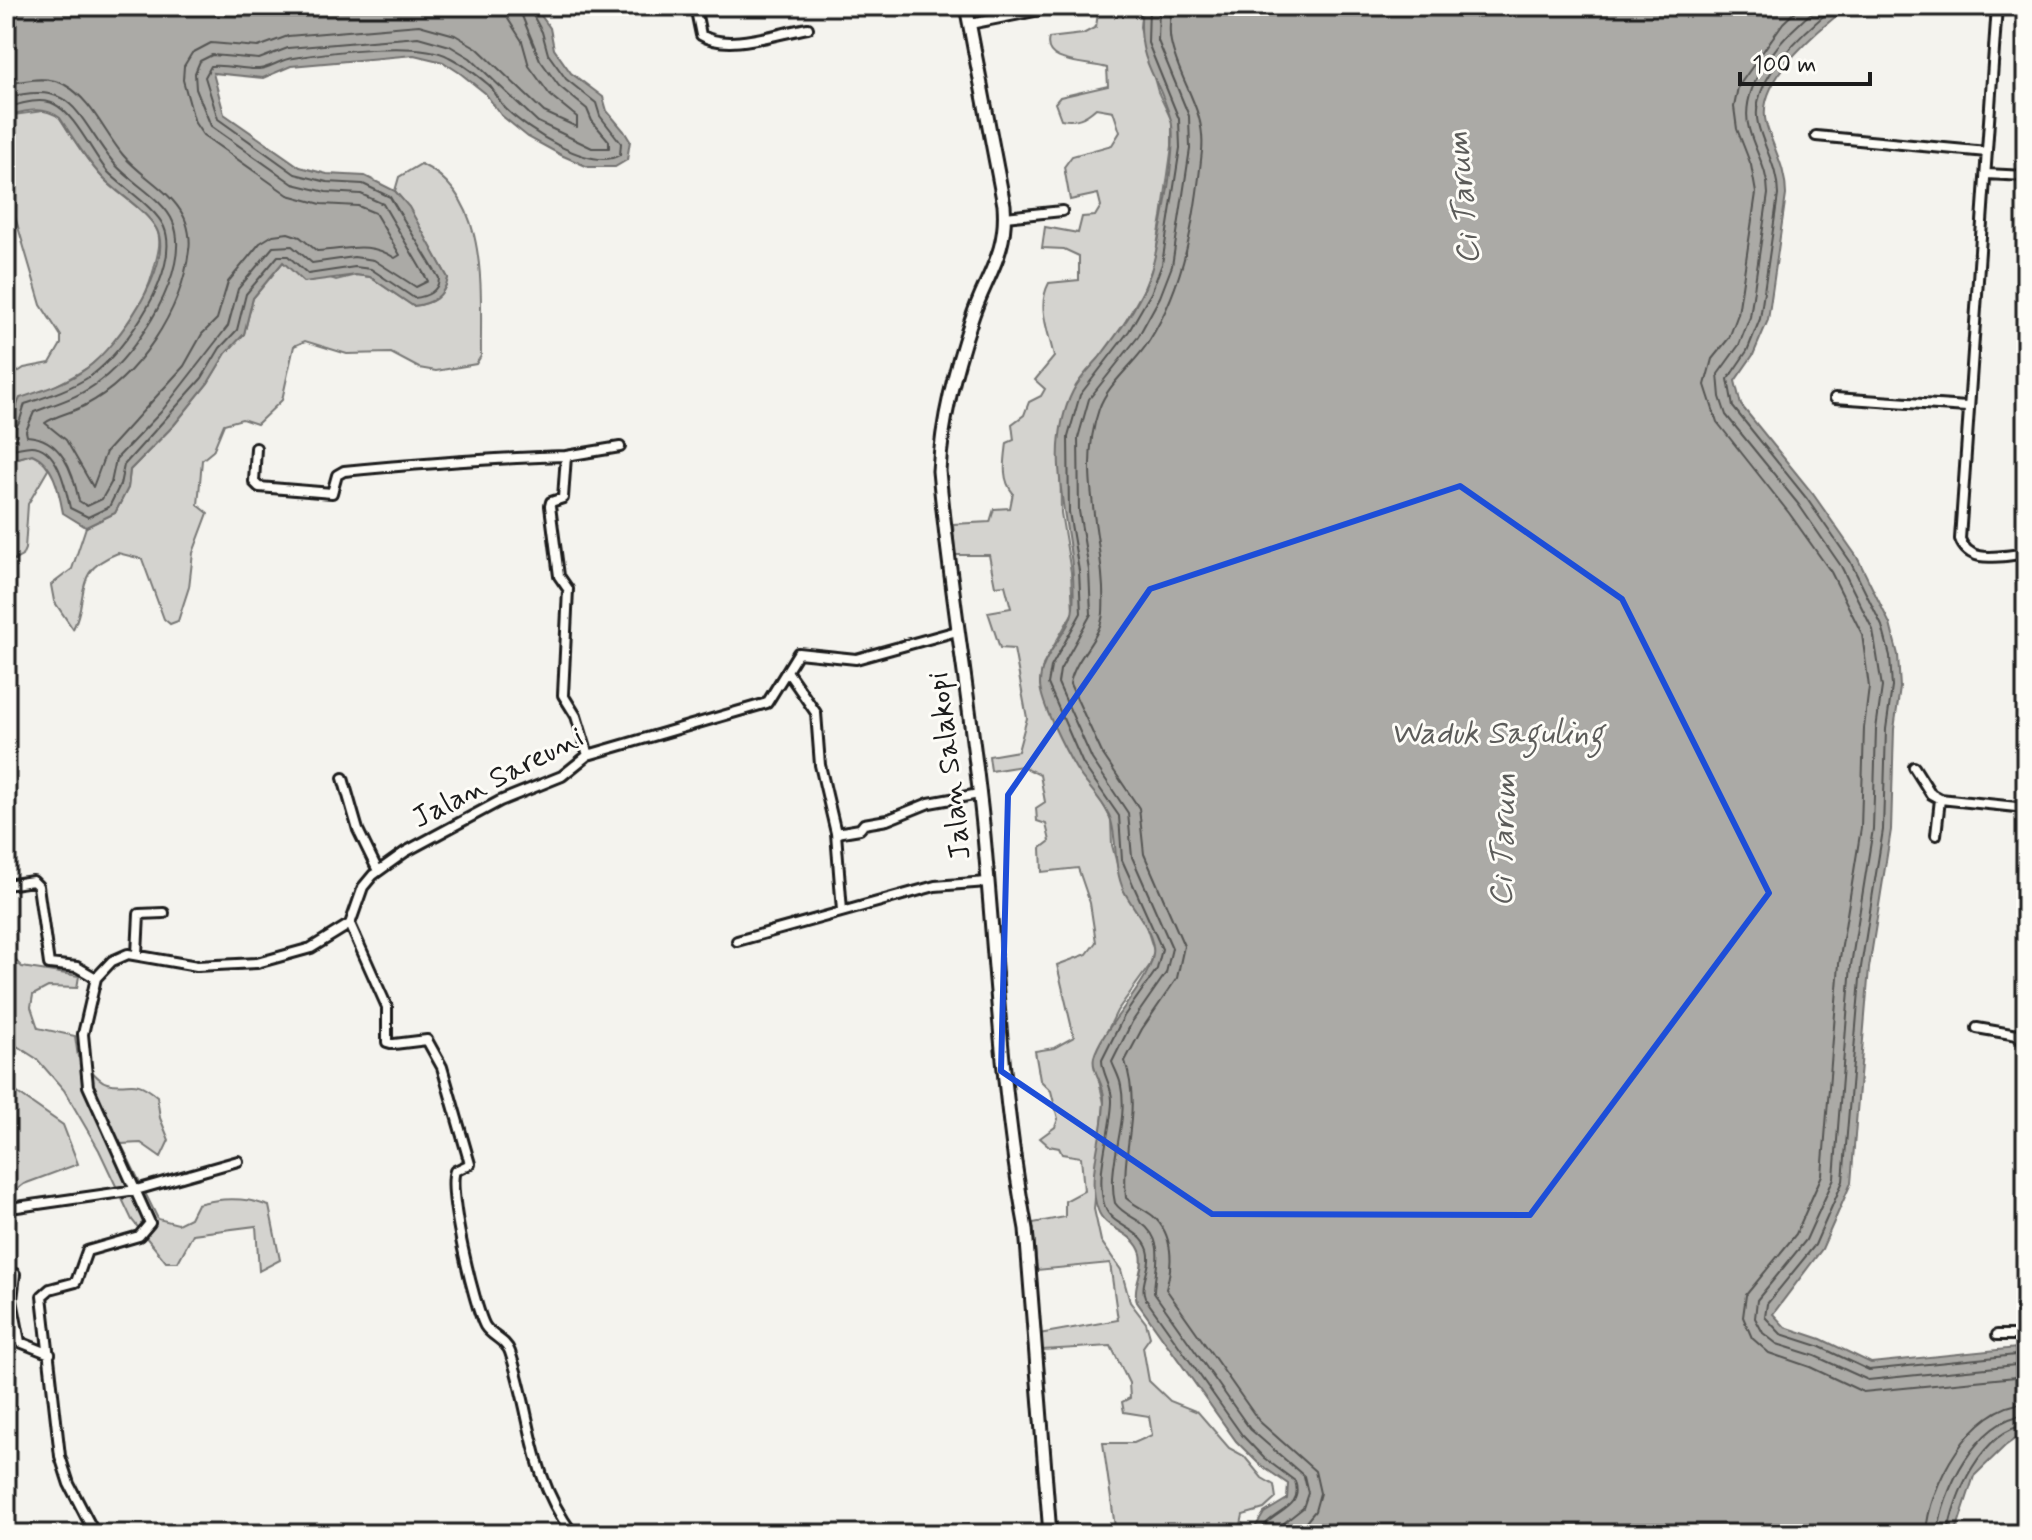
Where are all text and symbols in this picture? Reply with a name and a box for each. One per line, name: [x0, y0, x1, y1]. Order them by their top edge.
scale bar: [1740, 36, 1870, 86]
text: 100 m: [1752, 50, 1816, 81]
water label: Ci Tarum: [1437, 130, 1491, 266]
street label: Jalan Salakopi: [919, 670, 981, 862]
water label: Waduk Saguling: [1390, 713, 1607, 759]
street label: Jalan Sareuni: [406, 718, 590, 838]
water label: Ci Tarum: [1481, 773, 1527, 907]

